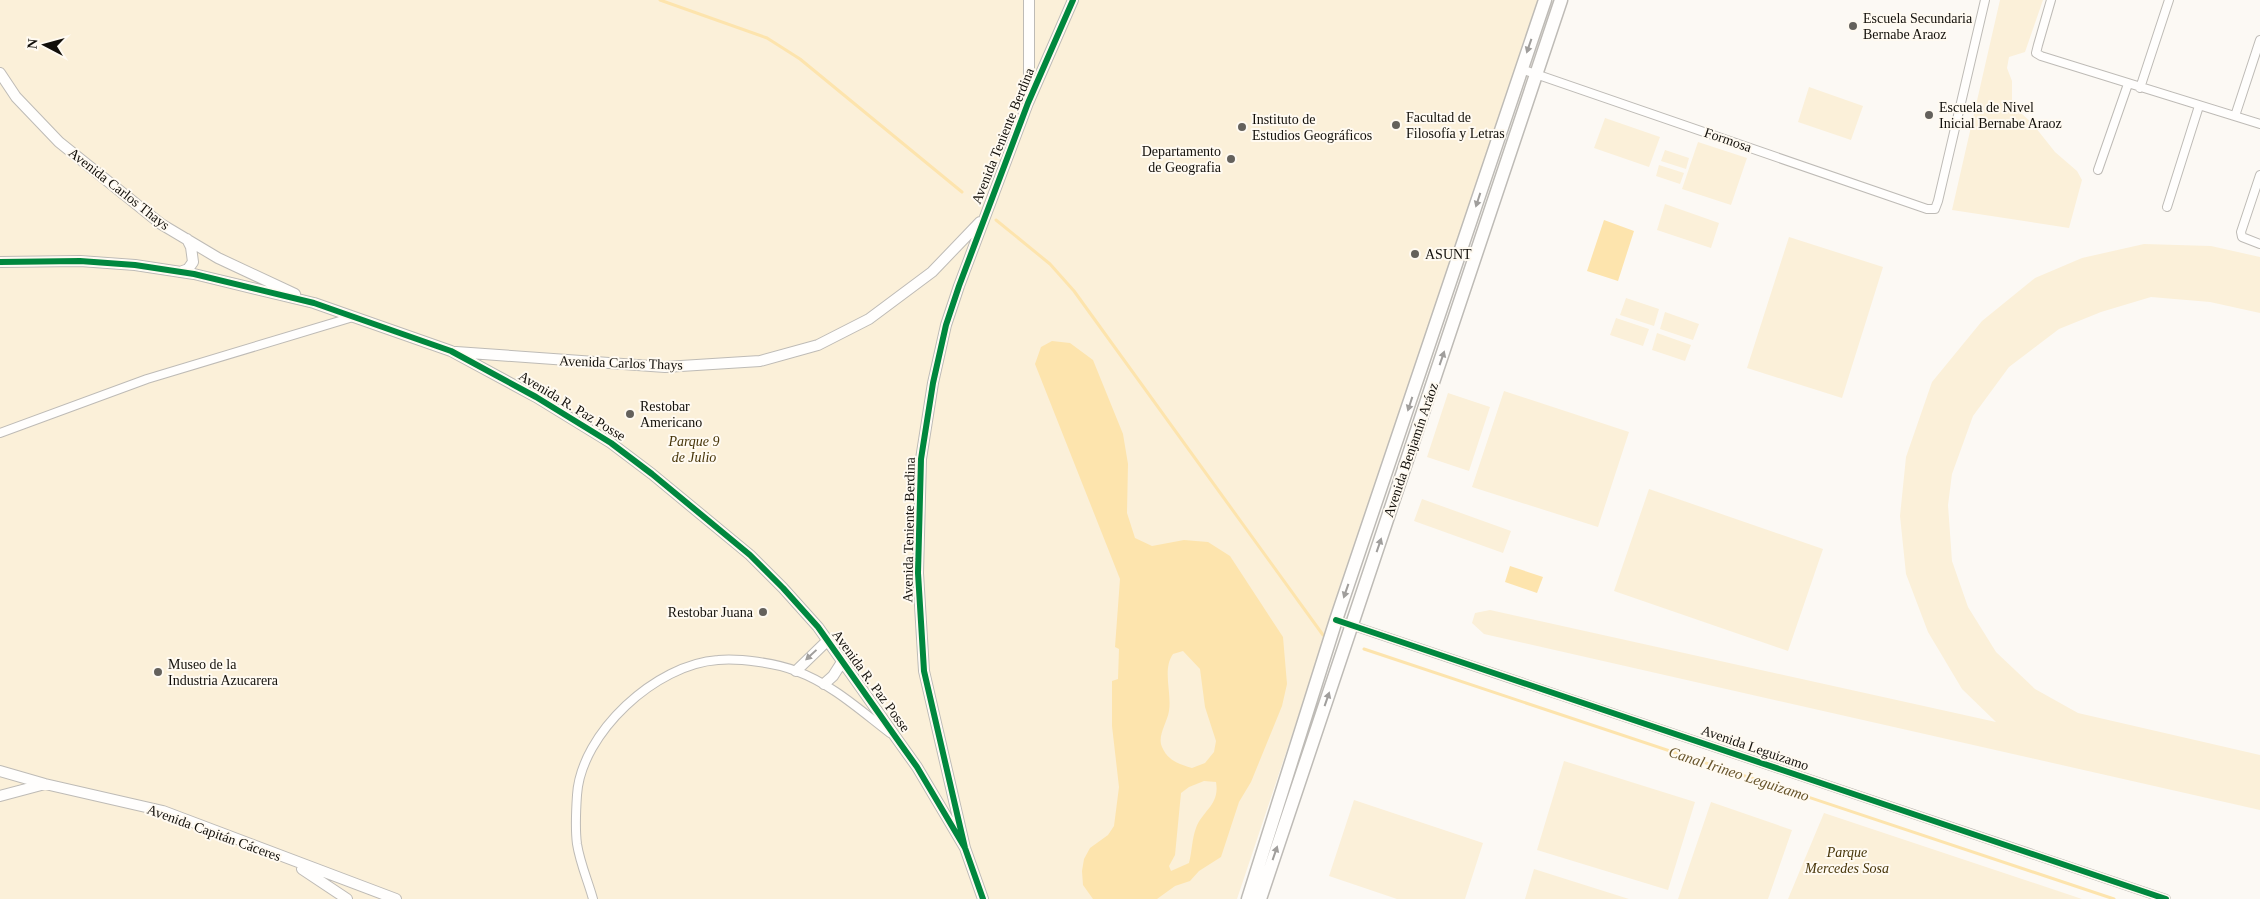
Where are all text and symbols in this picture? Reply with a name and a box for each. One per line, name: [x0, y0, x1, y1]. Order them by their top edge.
place label: Escuela Secundaria Bernabe Araoz: [1863, 11, 1973, 42]
north arrow: [20, 20, 70, 70]
marker: Escuela Secundaria Bernabe Araoz: [1847, 20, 1859, 32]
text: N: [25, 38, 41, 50]
one-way arrow: [1525, 39, 1533, 54]
street label: Avenida Teniente Berdina: [969, 65, 1037, 206]
place label: Escuela de Nivel Inicial Bernabe Araoz: [1939, 100, 2062, 131]
marker: Escuela de Nivel Inicial Bernabe Araoz: [1923, 109, 1935, 121]
place label: Facultad de Filosofía y Letras: [1406, 110, 1505, 141]
place label: Instituto de Estudios Geográficos: [1252, 112, 1372, 143]
marker: Facultad de Filosofía y Letras: [1390, 119, 1402, 131]
marker: Instituto de Estudios Geográficos: [1236, 121, 1248, 133]
street label: Formosa: [1702, 125, 1754, 155]
place label: Departamento de Geografia: [1142, 144, 1222, 175]
street label: Avenida Carlos Thays: [66, 145, 172, 233]
marker: Departamento de Geografia: [1225, 153, 1237, 165]
one-way arrow: [1473, 193, 1481, 208]
place label: ASUNT: [1425, 247, 1472, 262]
marker: ASUNT: [1409, 248, 1421, 260]
one-way arrow: [1439, 350, 1446, 365]
street label: Avenida Carlos Thays: [559, 353, 683, 373]
street label: Avenida R. Paz Posse: [516, 368, 628, 444]
street label: Avenida Benjamín Aráoz: [1381, 381, 1441, 519]
one-way arrow: [1405, 397, 1413, 412]
place label: Restobar Americano: [640, 399, 702, 430]
marker: Restobar Americano: [624, 408, 636, 420]
park label: Parque 9 de Julio: [667, 434, 720, 465]
street label: Avenida Teniente Berdina: [900, 456, 918, 603]
one-way arrow: [1376, 537, 1383, 552]
one-way arrow: [1342, 584, 1350, 599]
place label: Restobar Juana: [668, 605, 754, 620]
marker: Restobar Juana: [757, 606, 769, 618]
street label: Avenida R. Paz Posse: [829, 627, 913, 735]
one-way arrow: [806, 649, 818, 661]
place label: Museo de la Industria Azucarera: [168, 657, 279, 688]
marker: Museo de la Industria Azucarera: [152, 666, 164, 678]
one-way arrow: [1324, 691, 1332, 706]
street label: Avenida Leguizamo: [1699, 723, 1811, 773]
water label: Canal Irineo Leguizamo: [1667, 744, 1812, 804]
street label: Avenida Capitán Cáceres: [145, 802, 283, 864]
one-way arrow: [1272, 845, 1280, 860]
park label: Parque Mercedes Sosa: [1804, 845, 1889, 876]

